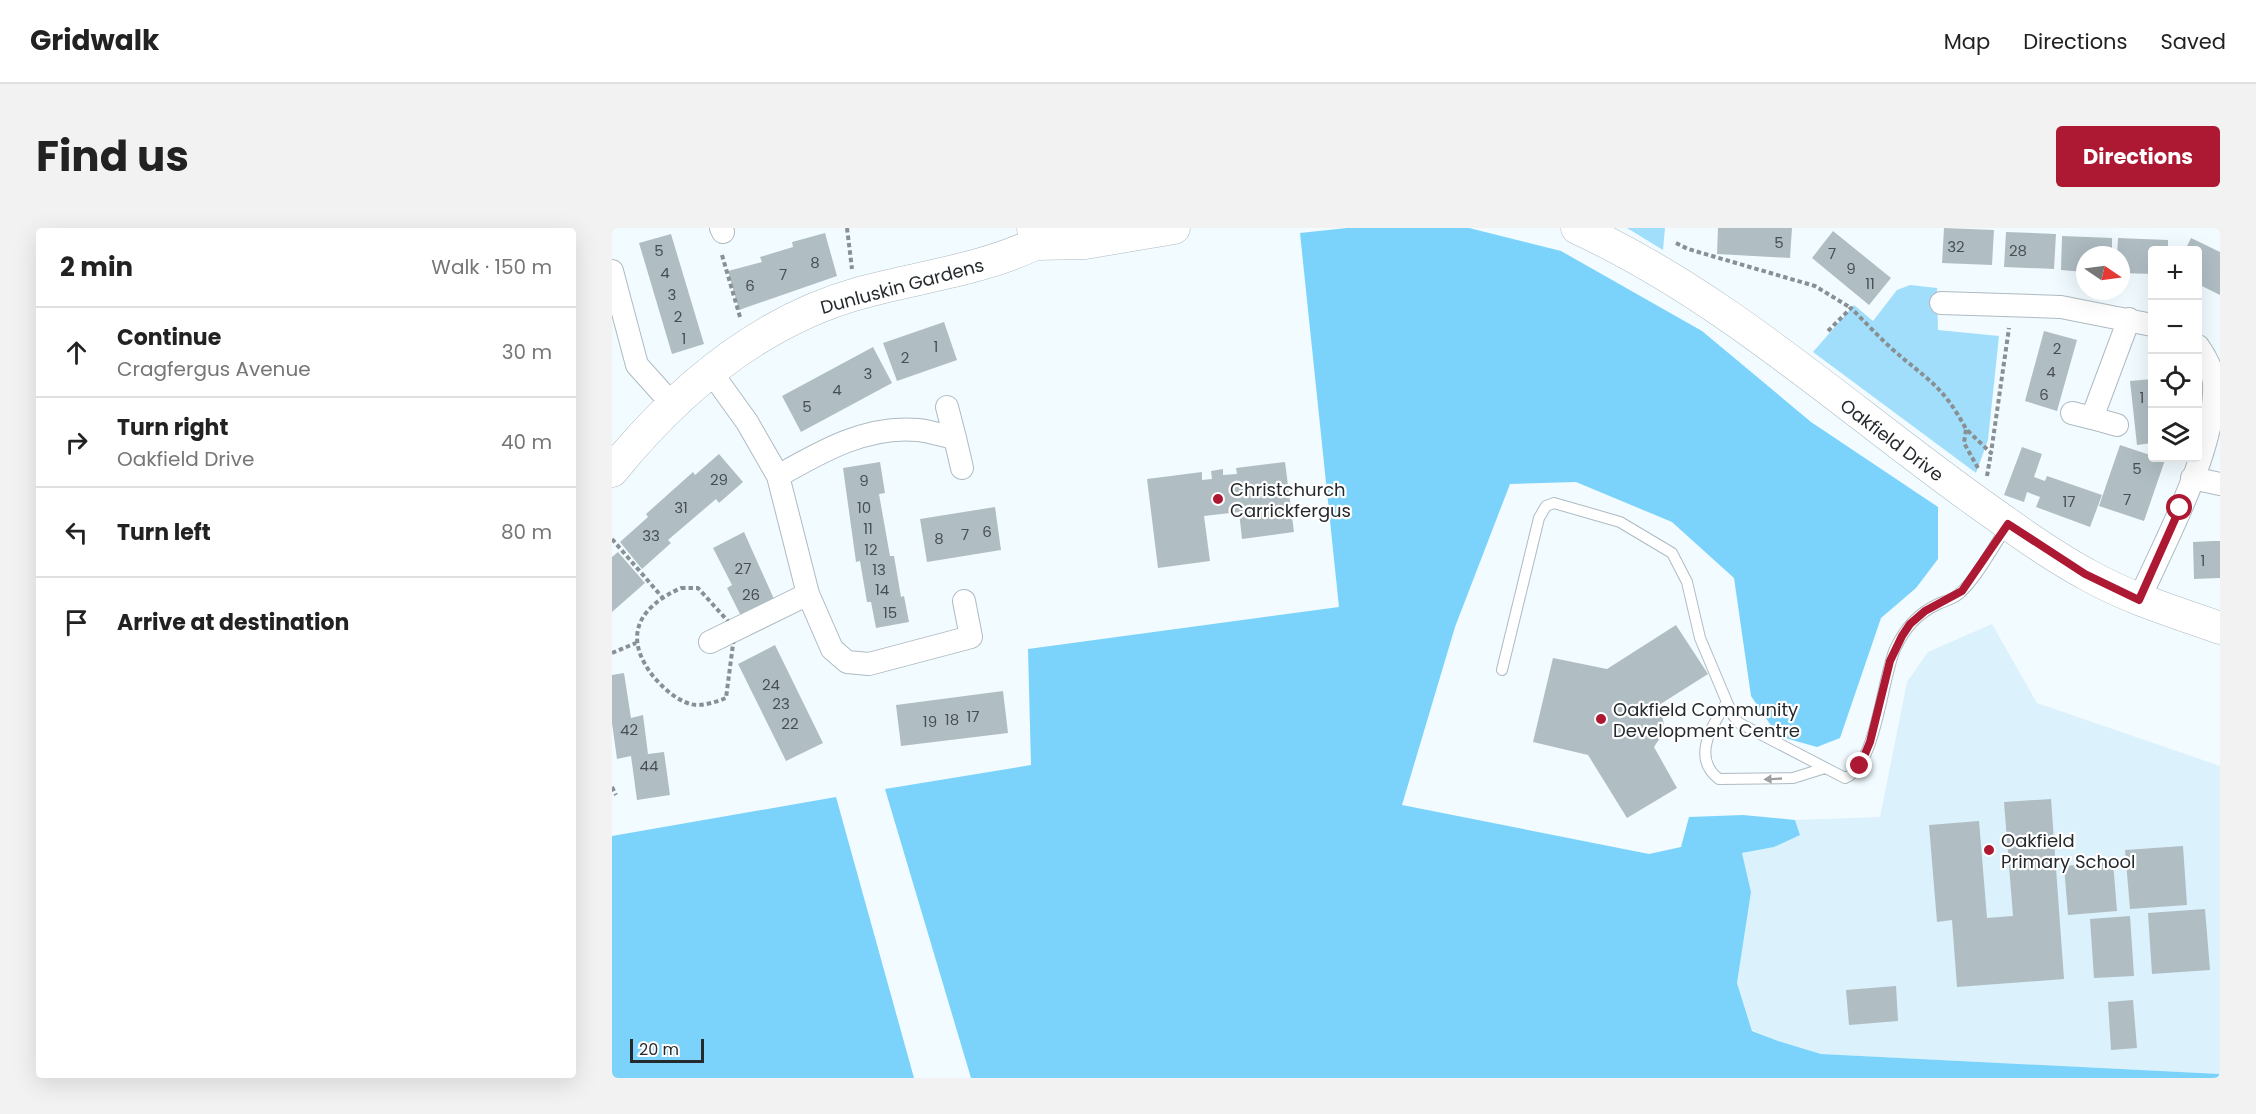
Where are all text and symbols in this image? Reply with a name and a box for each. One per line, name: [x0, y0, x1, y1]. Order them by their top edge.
text: Gridwalk: [30, 21, 159, 60]
text: Map: [1944, 27, 1990, 56]
text: Directions: [2023, 27, 2127, 56]
text: Saved: [2160, 27, 2226, 56]
button: Directions: [2056, 126, 2220, 187]
text: Find us: [36, 127, 189, 186]
house number: 5: [1774, 232, 1784, 253]
house number: 32: [1947, 236, 1965, 257]
house number: 5: [654, 240, 664, 261]
house number: 28: [2009, 240, 2027, 261]
house number: 7: [1828, 243, 1836, 264]
north arrow: [2076, 246, 2130, 300]
map controls: [2148, 246, 2202, 462]
button: +: [2148, 246, 2202, 300]
text: 2 min: [60, 249, 133, 285]
house number: 8: [810, 252, 820, 273]
street label: Dunluskin Gardens: [817, 252, 987, 320]
text: Walk · 150 m: [431, 253, 552, 281]
house number: 9: [1846, 258, 1856, 279]
house number: 4: [660, 262, 670, 283]
house number: 7: [779, 264, 787, 285]
house number: 11: [1865, 273, 1875, 294]
house number: 6: [745, 275, 755, 296]
house number: 3: [668, 284, 676, 305]
button: −: [2148, 300, 2202, 354]
house number: 2: [674, 306, 682, 327]
text: Continue: [117, 322, 221, 353]
house number: 1: [682, 328, 686, 349]
icon: ahead: [60, 336, 93, 369]
house number: 1: [934, 336, 938, 357]
text: 30 m: [502, 338, 552, 366]
house number: 2: [2053, 338, 2061, 359]
house number: 2: [901, 347, 909, 368]
button: locate: [2148, 354, 2202, 408]
text: Cragfergus Avenue: [117, 355, 311, 383]
house number: 4: [2046, 361, 2056, 382]
house number: 3: [864, 363, 872, 384]
house number: 4: [832, 379, 842, 400]
house number: 6: [2039, 384, 2049, 405]
house number: 1: [2140, 387, 2144, 408]
street label: Oakfield Drive: [1835, 393, 1949, 487]
house number: 5: [802, 396, 812, 417]
button: layers: [2148, 408, 2202, 462]
text: Turn right: [117, 412, 228, 443]
icon: right: [60, 426, 93, 459]
text: 40 m: [501, 428, 552, 456]
text: Oakfield Drive: [117, 445, 254, 473]
house number: 5: [2132, 458, 2142, 479]
house number: 29: [710, 469, 728, 490]
house number: 9: [859, 470, 869, 491]
place label: Christchurch Carrickfergus: [1230, 477, 1351, 523]
house number: 7: [2123, 489, 2131, 510]
house number: 17: [2063, 491, 2076, 512]
marker: Christchurch Carrickfergus: [1211, 492, 1225, 506]
route start: [2166, 494, 2192, 520]
house number: 31: [674, 497, 688, 518]
house number: 10: [857, 497, 871, 518]
icon: left: [60, 516, 93, 549]
text: Turn left: [117, 517, 211, 548]
text: 80 m: [501, 518, 552, 546]
house number: 11: [863, 518, 873, 539]
house number: 6: [982, 521, 992, 542]
house number: 7: [961, 524, 969, 545]
house number: 33: [642, 525, 660, 546]
house number: 8: [934, 528, 944, 549]
house number: 12: [864, 539, 878, 560]
house number: 1: [2201, 550, 2205, 571]
house number: 27: [735, 558, 751, 579]
house number: 13: [872, 559, 886, 580]
house number: 14: [875, 579, 889, 600]
house number: 26: [742, 584, 760, 605]
house number: 15: [883, 602, 897, 623]
icon: arrive: [60, 606, 93, 639]
text: Arrive at destination: [117, 607, 349, 638]
house number: 24: [762, 674, 780, 695]
house number: 23: [772, 693, 790, 714]
place label: Oakfield Community Development Centre: [1613, 697, 1800, 743]
house number: 17: [967, 706, 980, 727]
house number: 18: [945, 709, 959, 730]
house number: 19: [923, 711, 937, 732]
marker: Oakfield Community Development Centre: [1594, 712, 1608, 726]
house number: 22: [781, 713, 799, 734]
house number: 42: [620, 719, 638, 740]
route end: [1846, 752, 1872, 778]
house number: 44: [640, 755, 658, 776]
one-way arrow: [1763, 775, 1782, 784]
place label: Oakfield Primary School: [2001, 828, 2135, 874]
marker: Oakfield Primary School: [1982, 843, 1996, 857]
scale bar: [630, 1036, 704, 1064]
text: 20 m: [639, 1038, 679, 1061]

